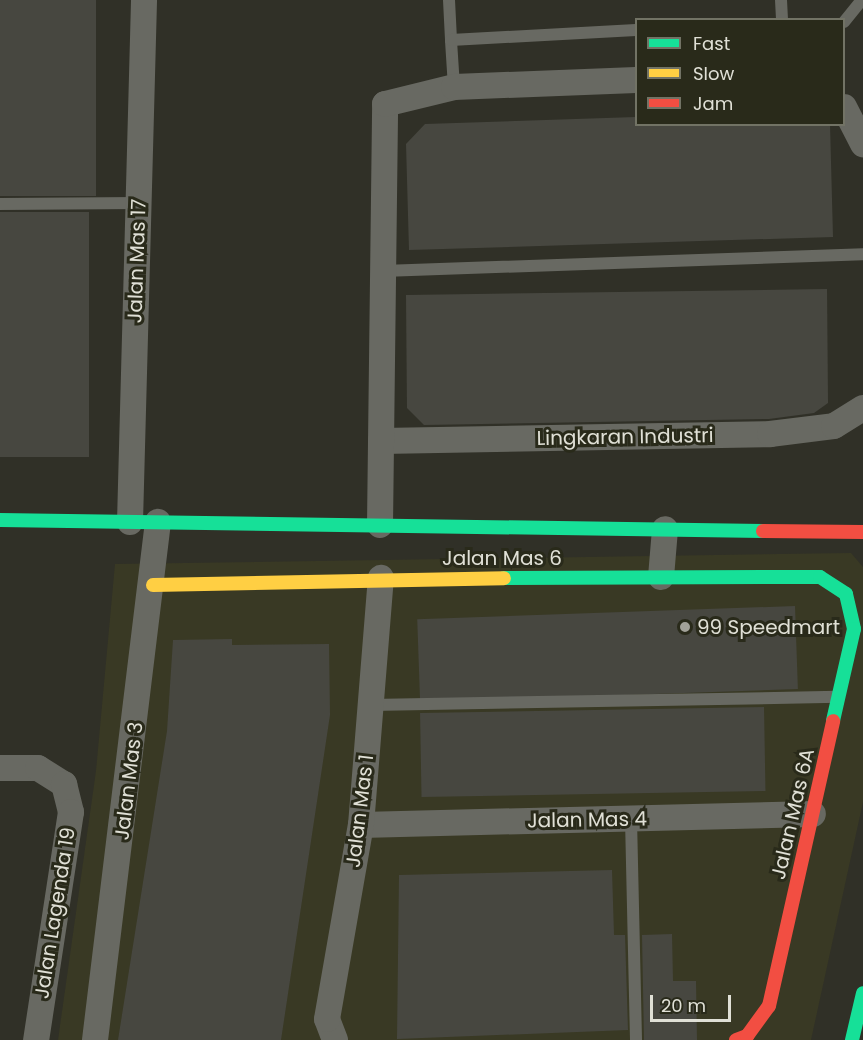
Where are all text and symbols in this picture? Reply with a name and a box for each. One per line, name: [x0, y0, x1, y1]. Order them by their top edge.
legend: [635, 18, 845, 126]
text: Fast: [693, 31, 730, 56]
text: Slow: [693, 61, 734, 86]
text: Jam: [693, 91, 733, 116]
street label: Jalan Mas 17: [123, 198, 151, 324]
street label: Lingkaran Industri: [536, 423, 714, 451]
street label: Jalan Mas 6: [442, 546, 562, 570]
place label: 99 Speedmart: [697, 615, 840, 639]
marker: 99 Speedmart: [678, 620, 692, 634]
street label: Jalan Mas 3: [110, 720, 148, 842]
street label: Jalan Mas 6A: [766, 746, 820, 882]
street label: Jalan Mas 1: [341, 753, 379, 869]
street label: Jalan Mas 4: [527, 807, 647, 833]
street label: Jalan Lagenda 19: [30, 826, 80, 1000]
scale bar: [653, 983, 734, 1021]
text: 20 m: [661, 993, 706, 1018]

